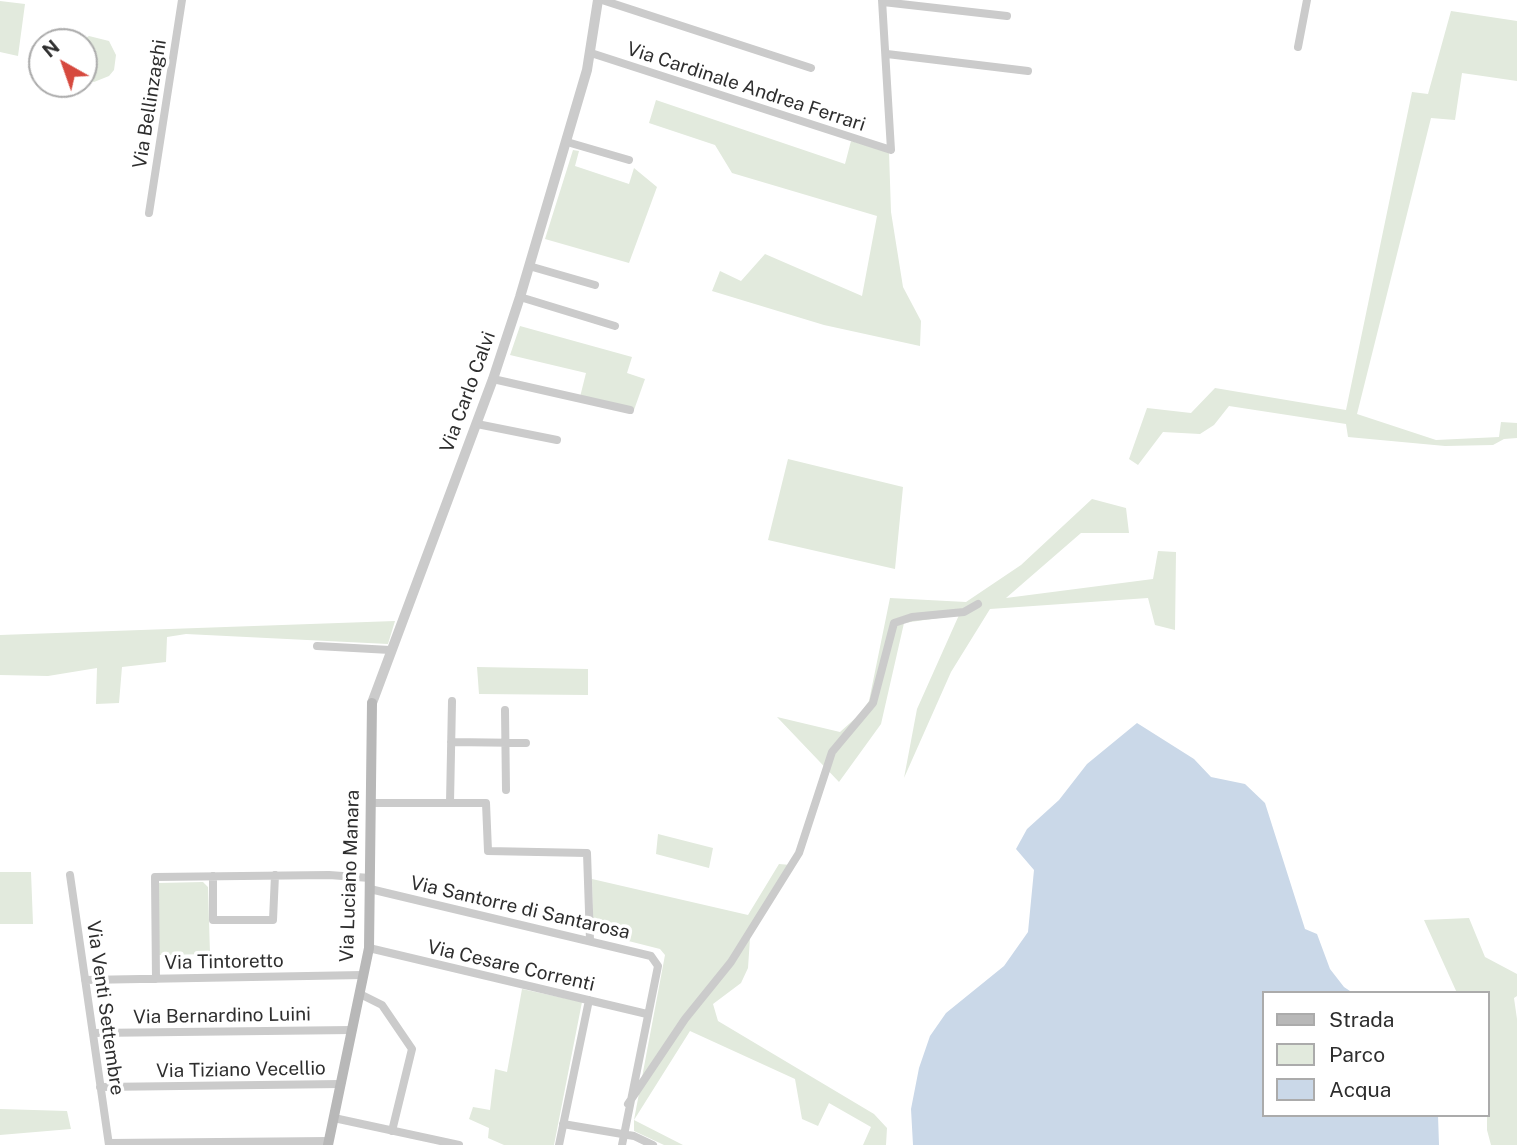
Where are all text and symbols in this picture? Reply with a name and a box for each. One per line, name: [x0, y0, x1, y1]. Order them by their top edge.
north arrow: [28, 28, 98, 98]
text: N: [38, 35, 64, 62]
street label: Via Bellinzaghi: [129, 38, 171, 170]
street label: Via Cardinale Andrea Ferrari: [624, 38, 868, 136]
street label: Via Carlo Calvi: [436, 328, 500, 456]
street label: Via Luciano Manara: [336, 789, 364, 963]
street label: Via Santorre di Santarosa: [408, 872, 632, 944]
street label: Via Venti Settembre: [81, 919, 129, 1097]
street label: Via Cesare Correnti: [425, 936, 597, 996]
street label: Via Tintoretto: [164, 950, 284, 974]
legend: [1262, 991, 1489, 1117]
street label: Via Bernardino Luini: [133, 1003, 311, 1029]
text: Strada: [1329, 1007, 1394, 1032]
text: Parco: [1329, 1042, 1385, 1067]
street label: Via Tiziano Vecellio: [156, 1057, 326, 1083]
text: Acqua: [1329, 1077, 1391, 1102]

